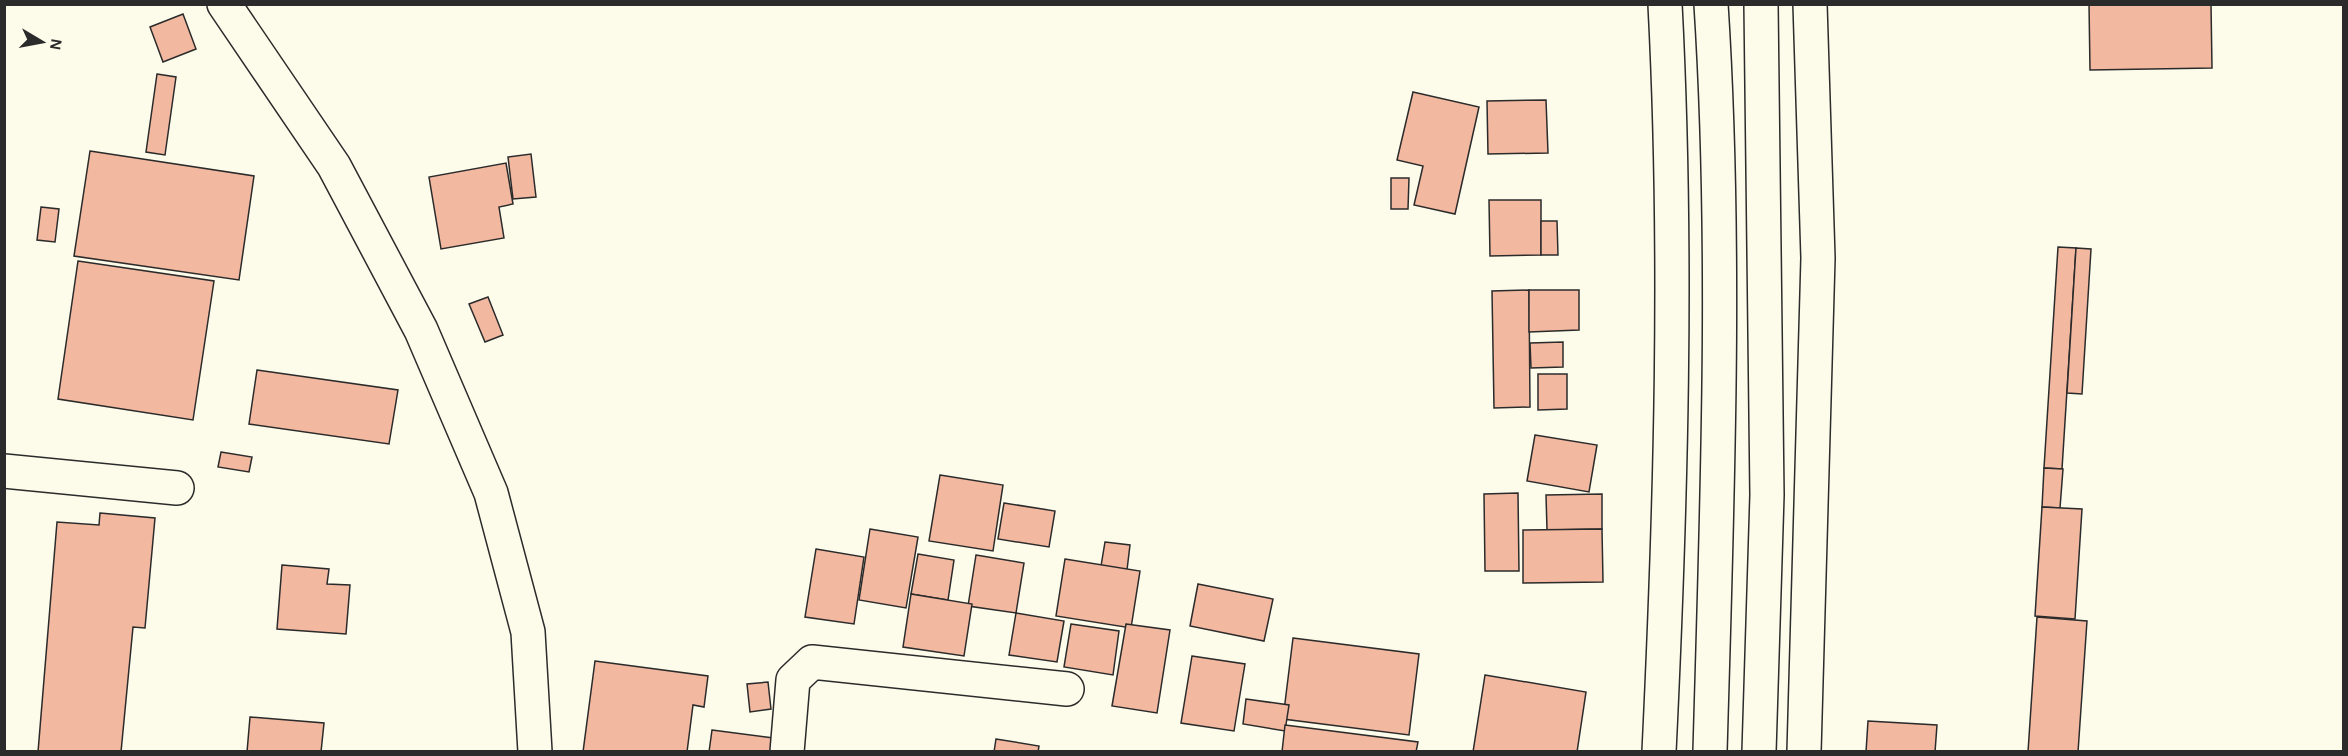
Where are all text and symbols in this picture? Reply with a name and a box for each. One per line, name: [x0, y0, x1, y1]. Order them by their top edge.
north arrow: [12, 12, 72, 72]
text: N: [47, 38, 65, 51]

